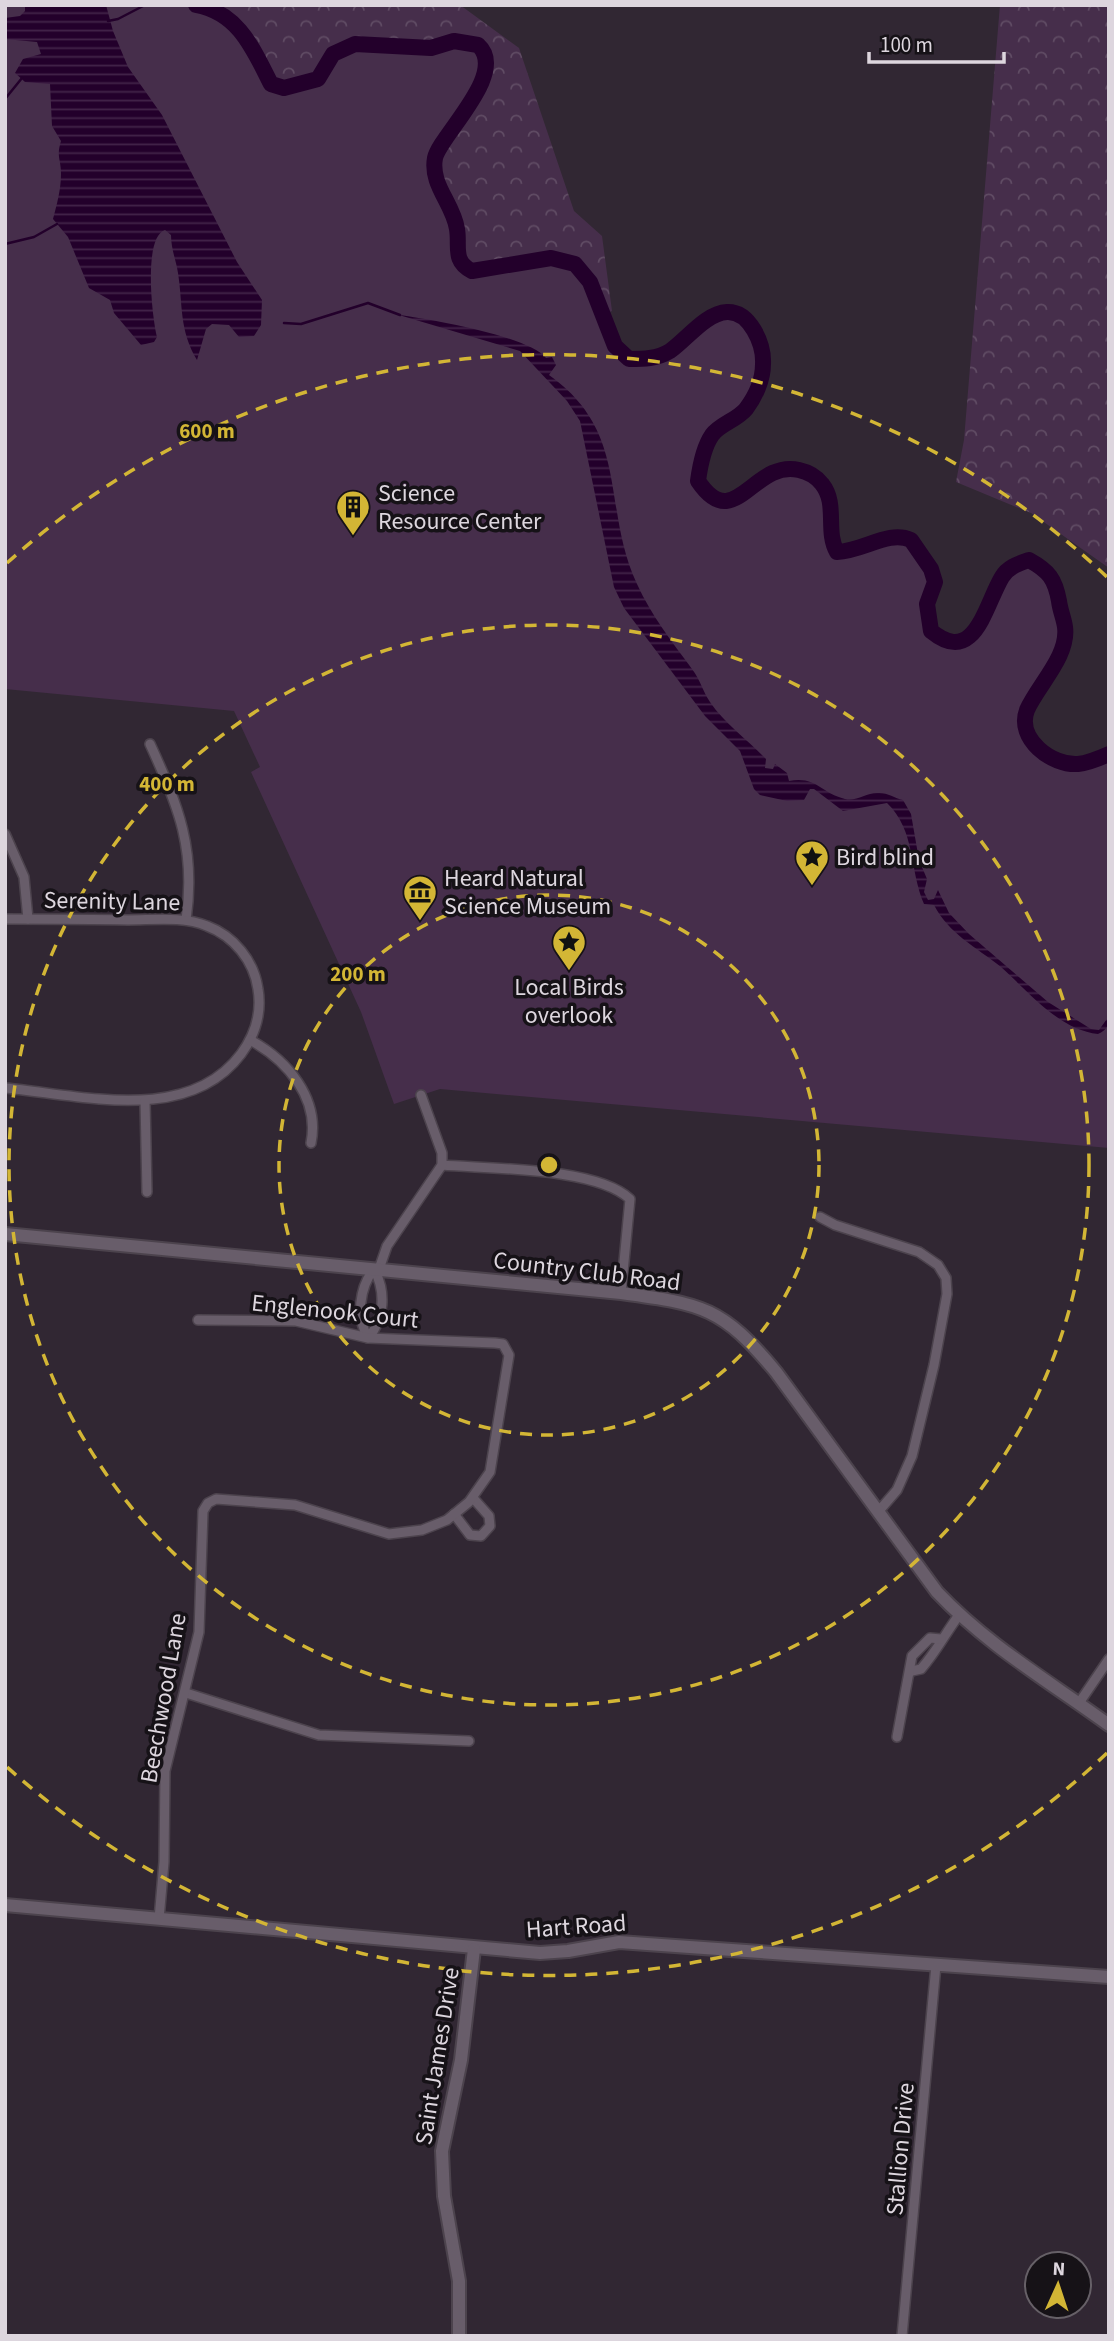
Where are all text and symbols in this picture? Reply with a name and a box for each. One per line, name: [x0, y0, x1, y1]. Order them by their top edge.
scale bar: [869, 21, 1004, 65]
text: 100 m: [880, 30, 933, 60]
text: 600 m: [179, 416, 235, 446]
place label: Science Resource Center: [378, 476, 542, 539]
building icon: Science Resource Center: [334, 488, 372, 537]
text: 400 m: [139, 769, 195, 799]
place icon: Bird blind: [793, 838, 831, 887]
place label: Bird blind: [836, 840, 934, 875]
place label: Heard Natural Science Museum: [444, 861, 611, 924]
museum icon: Heard Natural Science Museum: [401, 873, 439, 922]
street label: Serenity Lane: [43, 883, 181, 920]
place icon: Local Birds overlook: [550, 923, 588, 972]
text: 200 m: [330, 959, 386, 989]
place label: Local Birds overlook: [514, 970, 624, 1033]
centre of rings: [537, 1153, 561, 1177]
street label: Country Club Road: [491, 1243, 683, 1300]
street label: Englenook Court: [250, 1285, 420, 1338]
street label: Beechwood Lane: [131, 1610, 196, 1786]
street label: Hart Road: [525, 1906, 627, 1947]
street label: Saint James Drive: [406, 1965, 469, 2147]
street label: Stallion Drive: [877, 2081, 924, 2217]
north arrow: [1023, 2250, 1093, 2320]
text: N: [1052, 2256, 1066, 2283]

